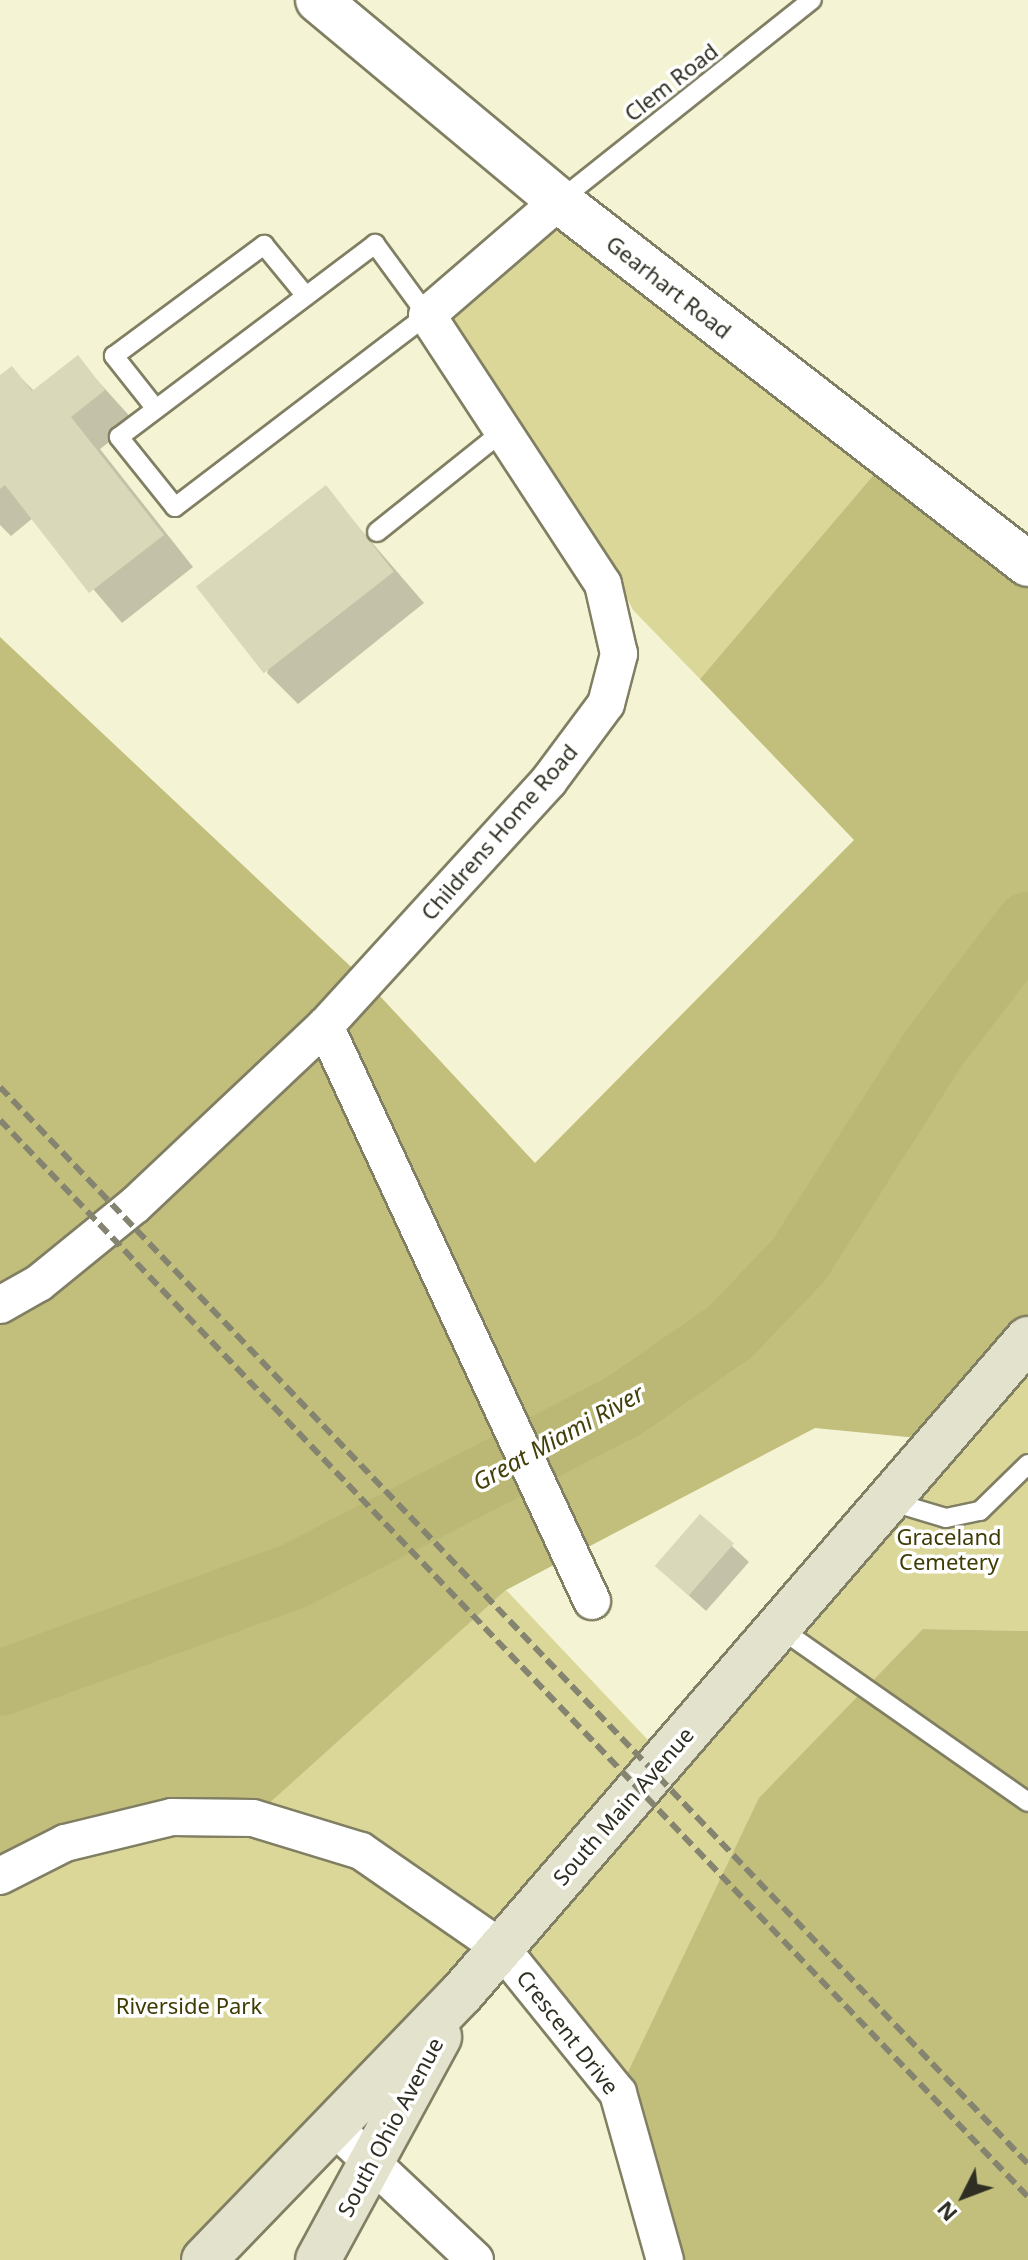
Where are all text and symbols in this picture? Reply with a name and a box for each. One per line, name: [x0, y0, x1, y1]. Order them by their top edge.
street label: Clem Road: [619, 37, 723, 127]
street label: Gearhart Road: [601, 230, 737, 344]
street label: Childrens Home Road: [415, 739, 583, 925]
water label: Great Miami River: [467, 1378, 649, 1496]
park label: Graceland Cemetery: [896, 1523, 1002, 1574]
street label: South Main Avenue: [547, 1722, 699, 1890]
street label: Crescent Drive: [511, 1965, 625, 2099]
park label: Riverside Park: [116, 1993, 262, 2019]
street label: South Ohio Avenue: [332, 2033, 448, 2221]
north arrow: [924, 2156, 1004, 2236]
text: N: [929, 2195, 963, 2229]

